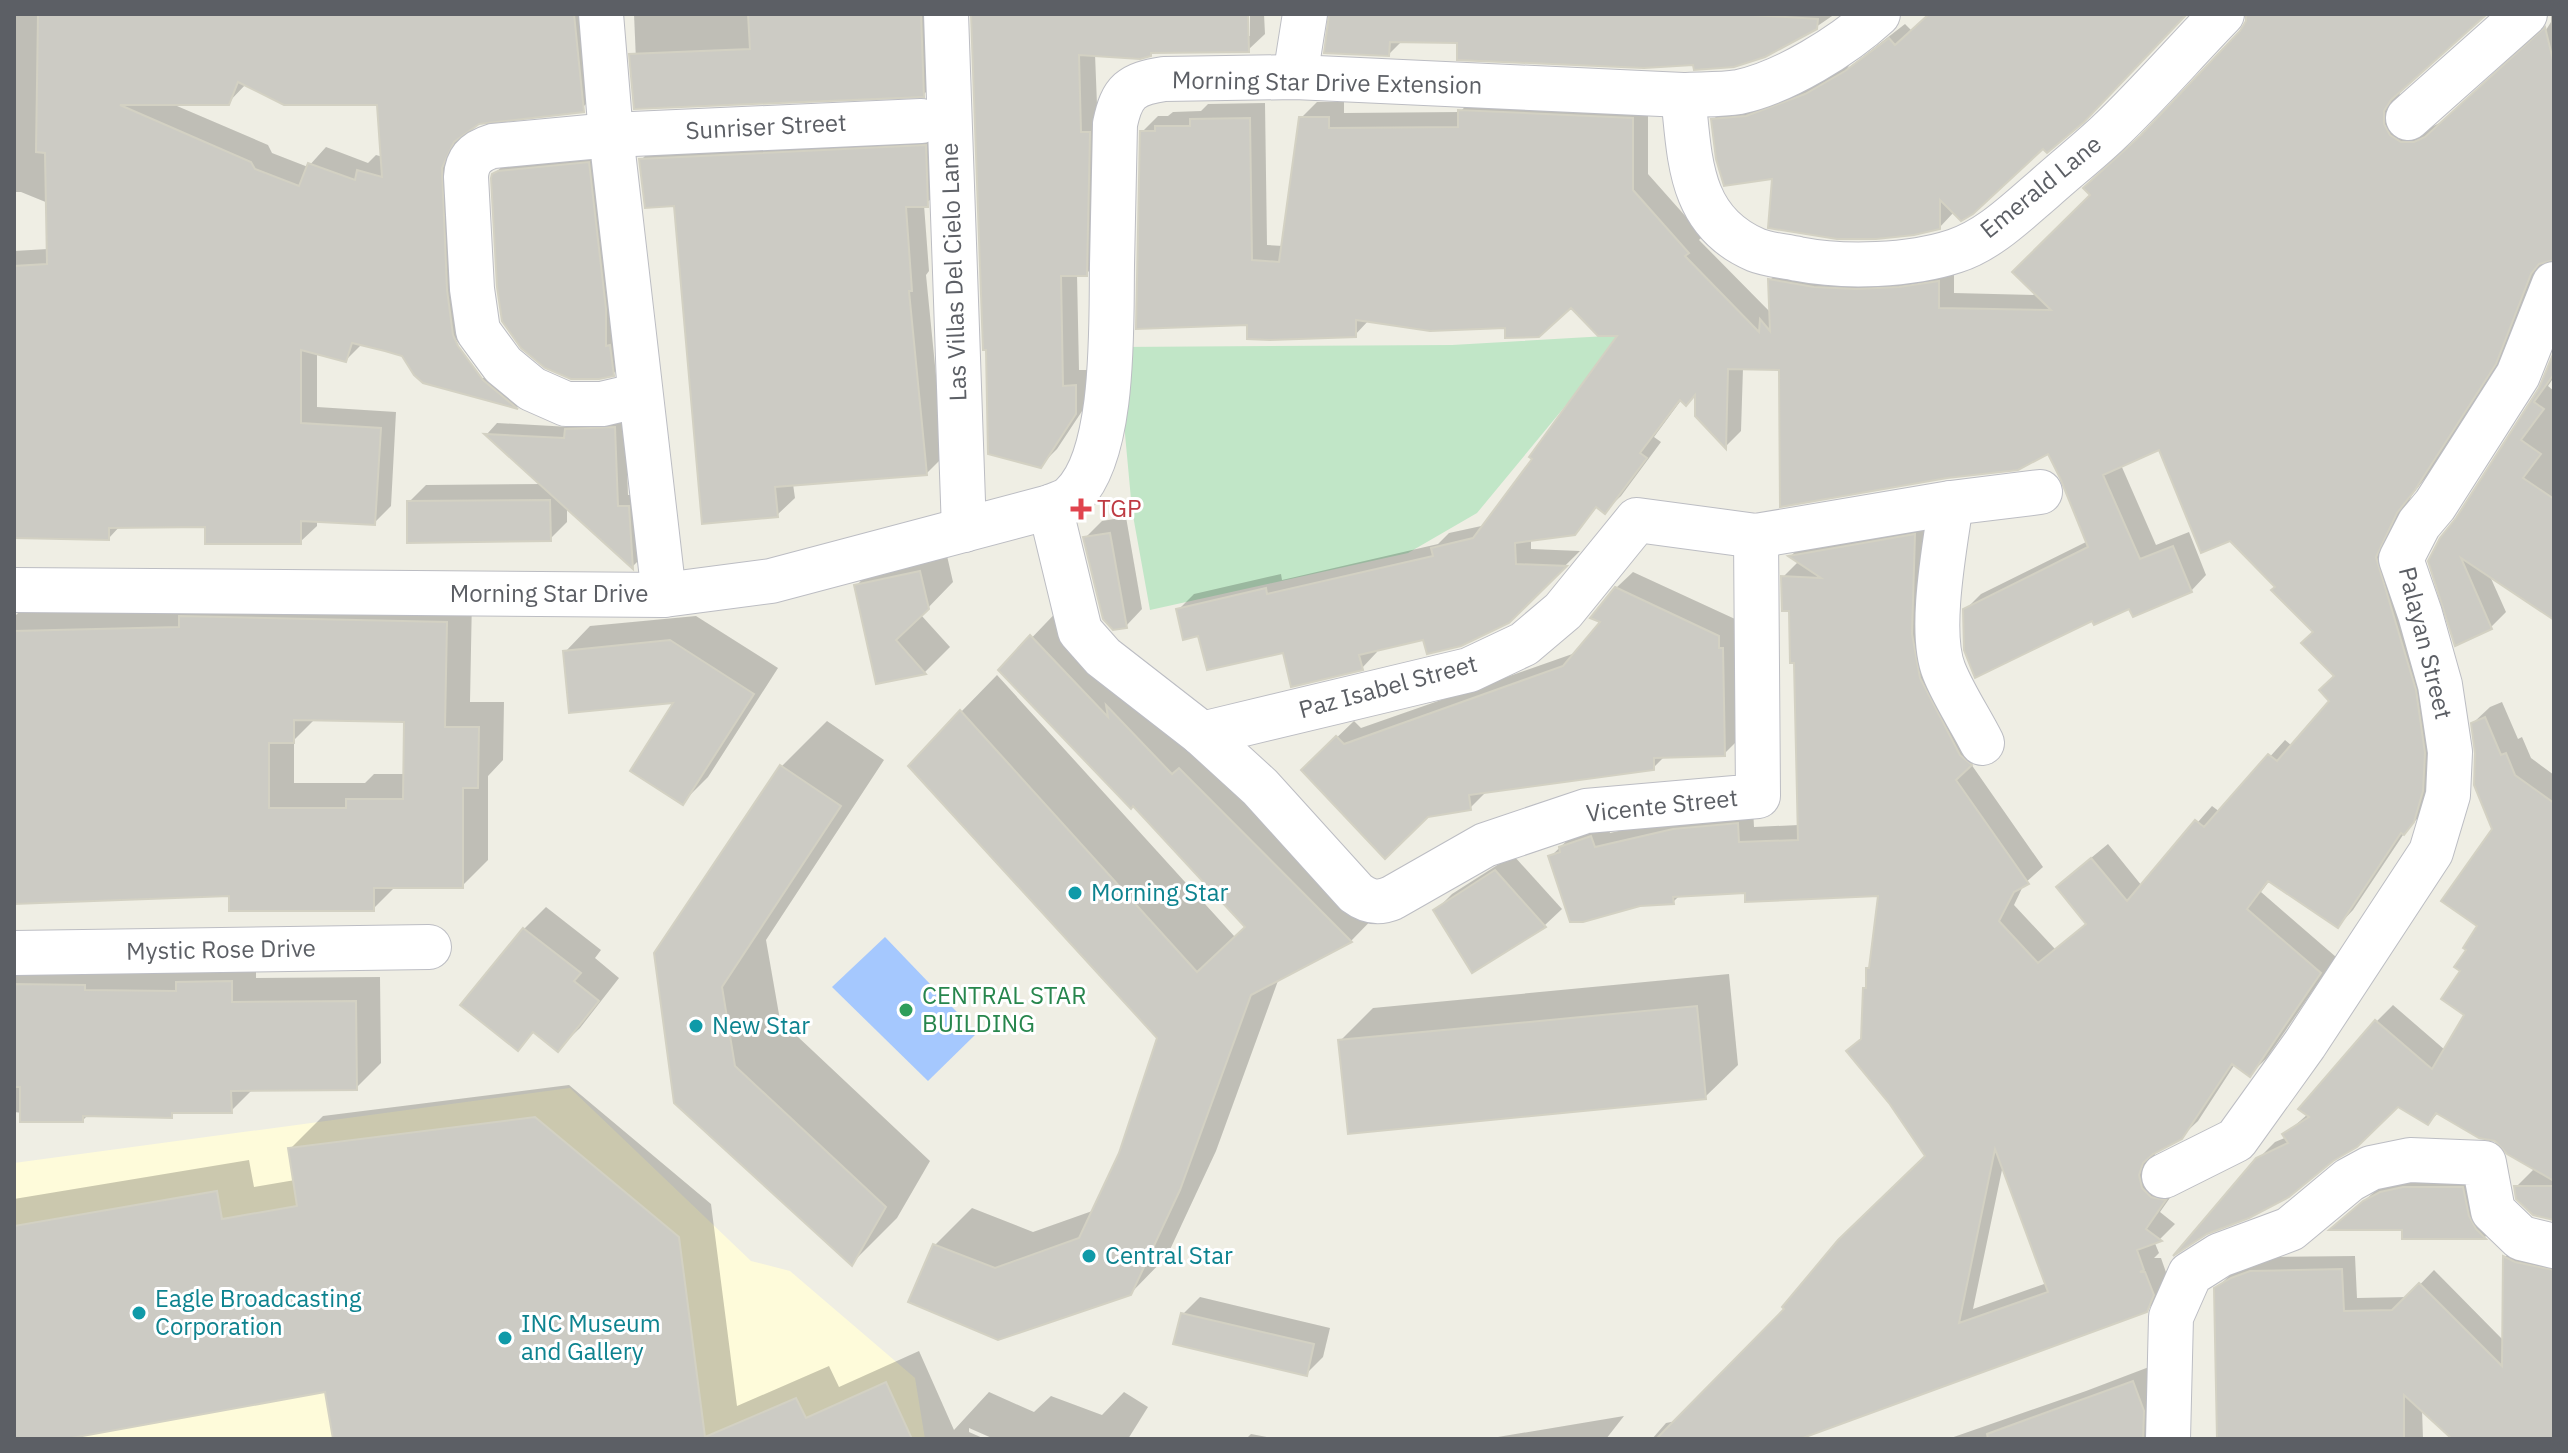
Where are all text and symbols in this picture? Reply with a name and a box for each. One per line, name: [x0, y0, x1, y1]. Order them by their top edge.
street label: Morning Star Drive Extension: [1172, 63, 1482, 101]
street label: Sunriser Street: [685, 106, 847, 146]
street label: Emerald Lane: [1973, 127, 2108, 245]
street label: Las Villas Del Cielo Lane: [932, 142, 974, 402]
place label: TGP: [1097, 492, 1141, 524]
marker: TGP: [1072, 500, 1090, 518]
street label: Palayan Street: [2392, 563, 2460, 722]
street label: Morning Star Drive: [450, 577, 648, 609]
street label: Paz Isabel Street: [1295, 647, 1480, 725]
street label: Vicente Street: [1584, 781, 1739, 829]
place label: Morning Star: [1091, 876, 1229, 908]
marker: Morning Star: [1066, 884, 1084, 902]
street label: Mystic Rose Drive: [126, 931, 316, 967]
place label: CENTRAL STAR BUILDING: [922, 979, 1087, 1039]
marker: CENTRAL STAR BUILDING: [897, 1001, 915, 1019]
place label: New Star: [712, 1009, 810, 1041]
marker: New Star: [687, 1017, 705, 1035]
place label: Central Star: [1105, 1239, 1233, 1271]
marker: Central Star: [1080, 1247, 1098, 1265]
place label: Eagle Broadcasting Corporation: [155, 1282, 362, 1342]
marker: Eagle Broadcasting Corporation: [130, 1304, 148, 1322]
place label: INC Museum and Gallery: [521, 1307, 661, 1367]
marker: INC Museum and Gallery: [496, 1329, 514, 1347]

